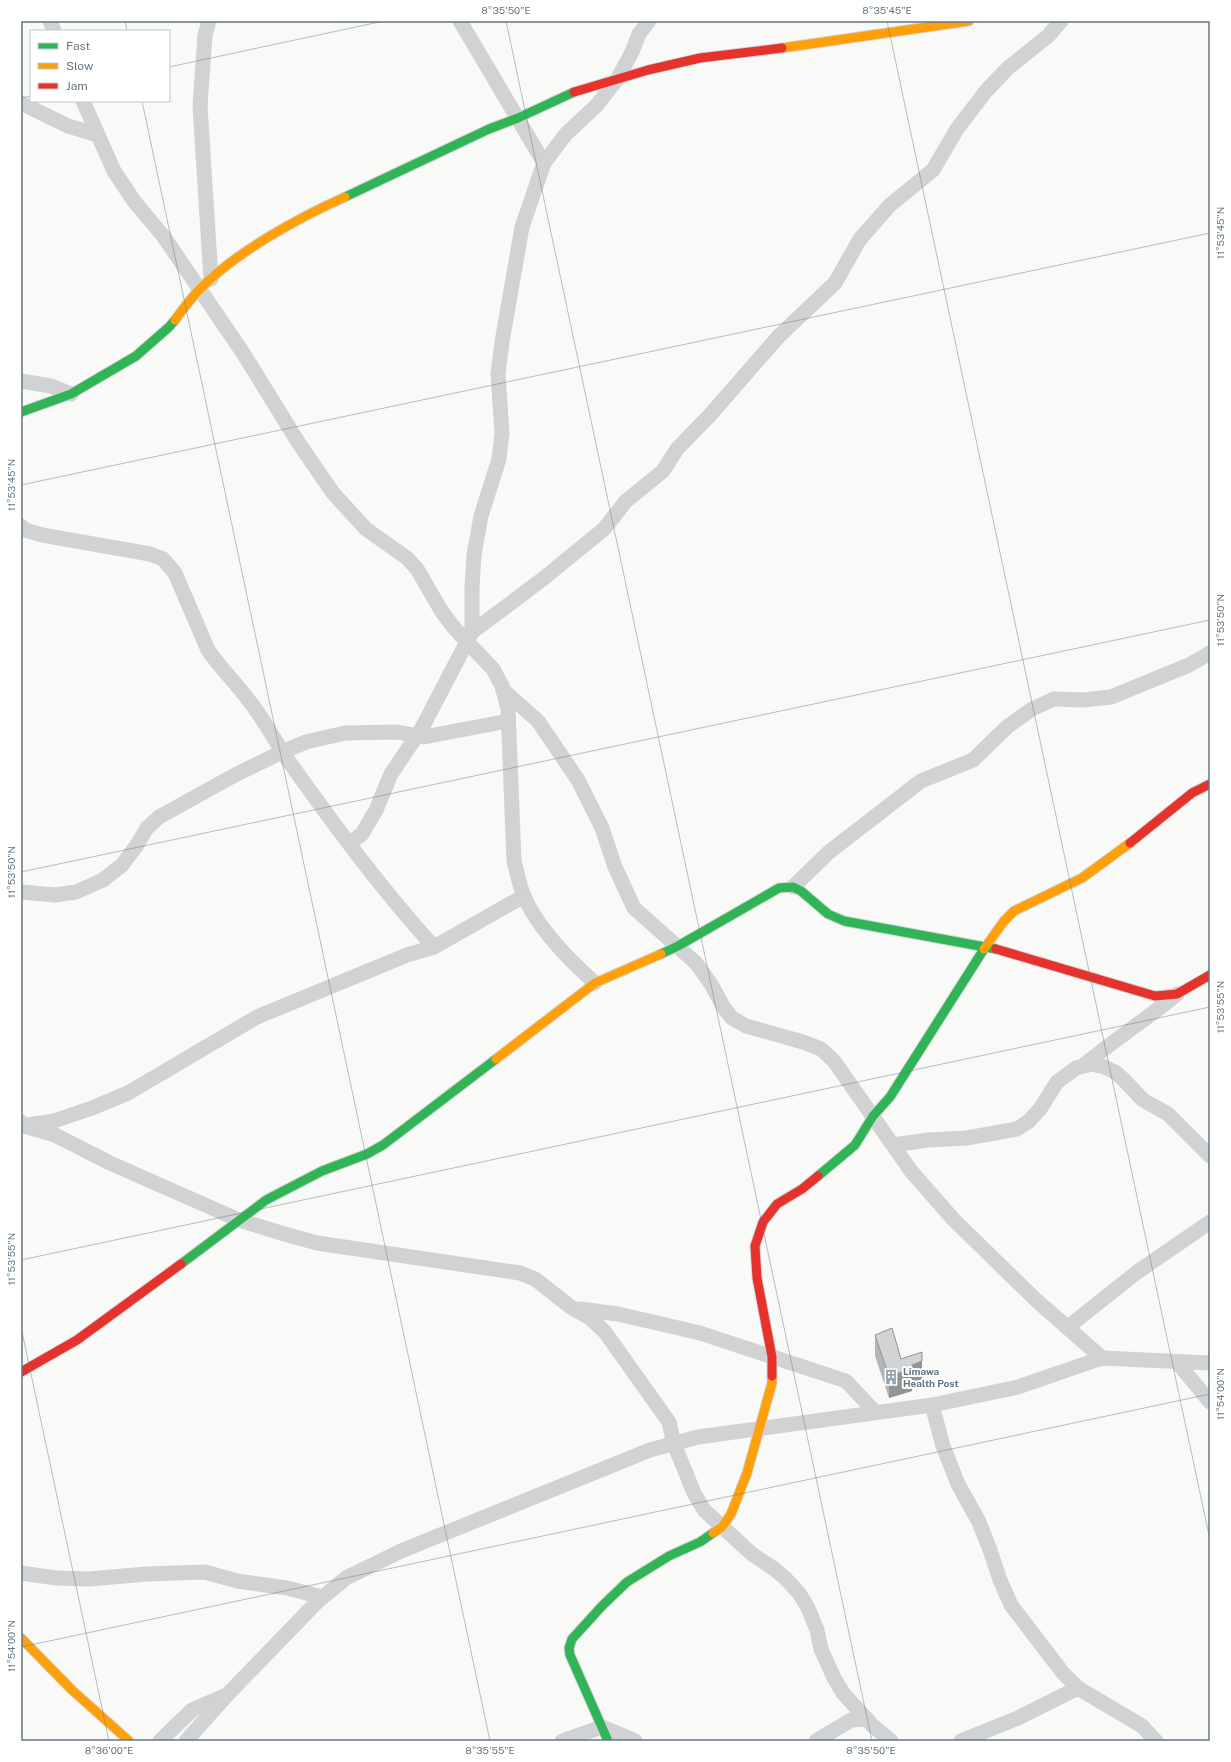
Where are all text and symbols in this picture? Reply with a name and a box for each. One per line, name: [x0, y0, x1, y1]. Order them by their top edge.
text: 8°35'50"E: [481, 4, 531, 16]
text: 8°35'45"E: [862, 4, 912, 16]
legend: [30, 30, 170, 102]
text: Fast: [66, 39, 91, 53]
text: Slow: [66, 59, 94, 73]
text: Jam: [66, 79, 88, 93]
text: 11°53'45"N: [1214, 207, 1226, 259]
text: 11°53'45"N: [5, 459, 17, 511]
text: 11°53'50"N: [1214, 594, 1226, 646]
text: 11°53'50"N: [5, 846, 17, 898]
text: 11°53'55"N: [1214, 981, 1226, 1033]
text: 11°53'55"N: [5, 1233, 17, 1285]
place label: Limawa Health Post: [903, 1365, 959, 1389]
building icon: Limawa Health Post: [882, 1368, 900, 1386]
text: 11°54'00"N: [1214, 1368, 1226, 1420]
text: 11°54'00"N: [5, 1620, 17, 1672]
text: 8°36'00"E: [85, 1744, 133, 1756]
text: 8°35'55"E: [465, 1744, 515, 1756]
text: 8°35'50"E: [846, 1744, 896, 1756]

